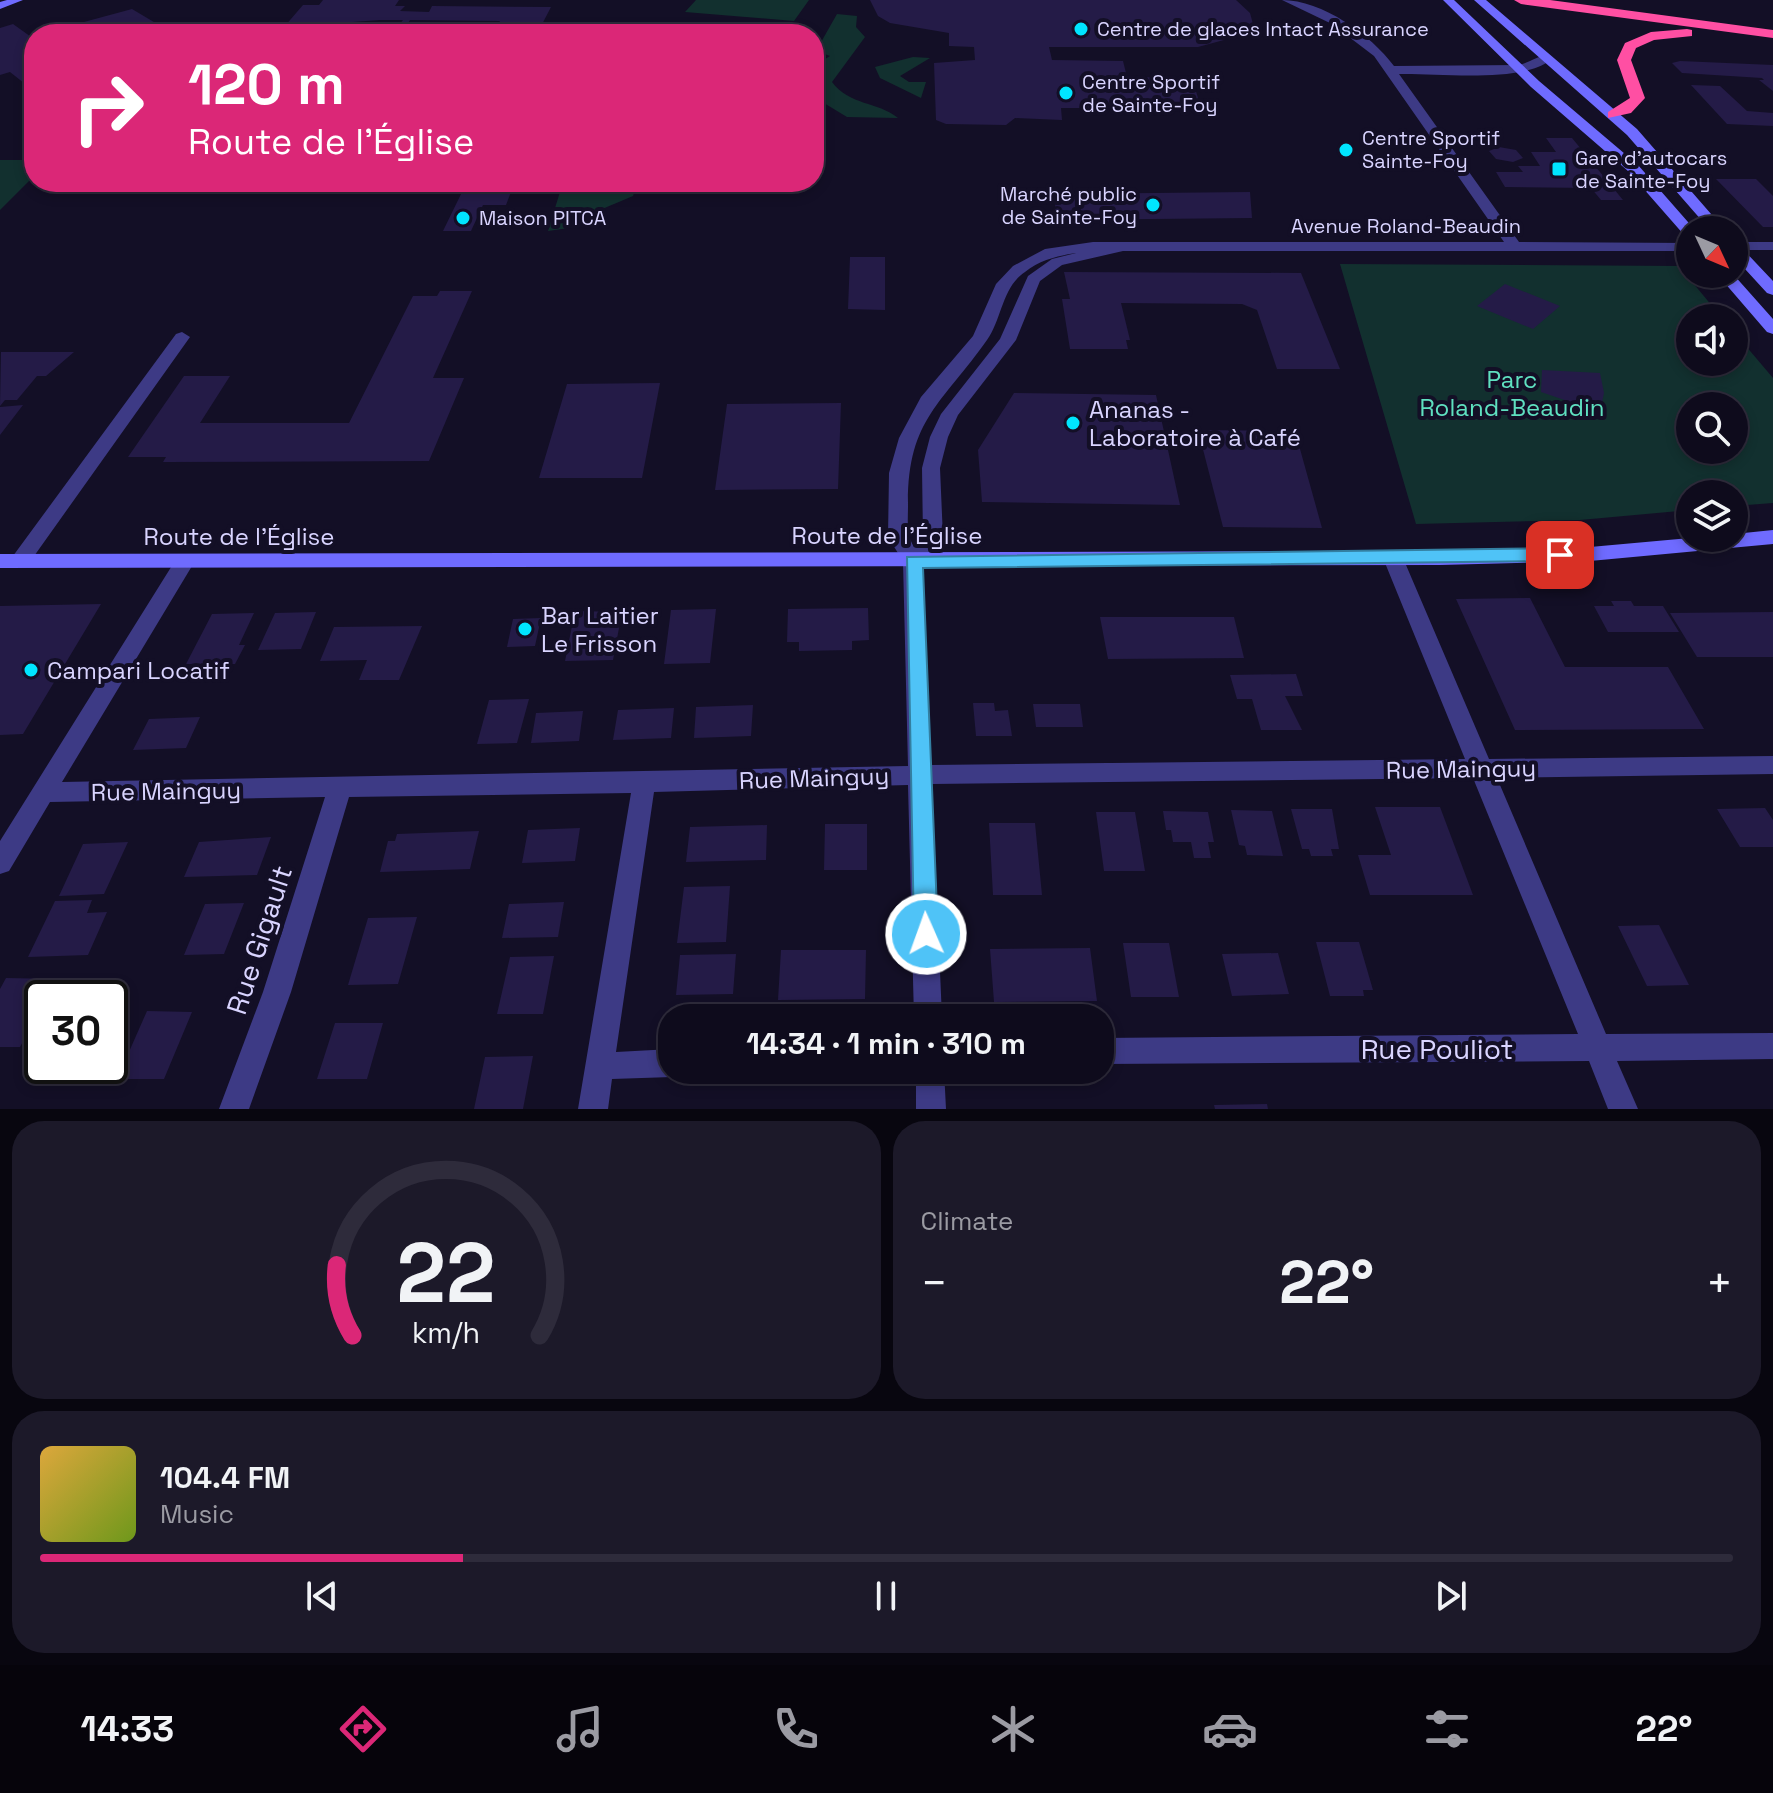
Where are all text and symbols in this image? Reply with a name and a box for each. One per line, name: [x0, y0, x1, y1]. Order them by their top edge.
place label: Centre de glaces Intact Assurance: [1097, 16, 1429, 42]
marker: Centre de glaces Intact Assurance: [1072, 20, 1090, 38]
text: 120 m: [188, 49, 345, 120]
icon: right: [56, 56, 160, 160]
place label: Centre Sportif de Sainte-Foy: [1082, 69, 1220, 118]
marker: Centre Sportif de Sainte-Foy: [1057, 84, 1075, 102]
text: Route de l'Église: [188, 119, 474, 165]
place label: Centre Sportif Sainte-Foy: [1362, 125, 1500, 174]
marker: Centre Sportif Sainte-Foy: [1337, 141, 1355, 159]
place label: Gare d'autocars de Sainte-Foy: [1575, 145, 1727, 194]
marker: Gare d'autocars de Sainte-Foy: [1550, 160, 1568, 178]
place label: Marché public de Sainte-Foy: [1000, 181, 1137, 230]
marker: Marché public de Sainte-Foy: [1144, 196, 1162, 214]
place label: Maison PITCA: [479, 205, 607, 231]
marker: Maison PITCA: [454, 209, 472, 227]
street label: Avenue Roland-Beaudin: [1291, 213, 1521, 239]
north arrow: [1676, 216, 1748, 288]
map controls: [1676, 216, 1748, 552]
button: sound: [1676, 304, 1748, 376]
park label: Parc Roland-Beaudin: [1419, 364, 1605, 423]
button: search: [1676, 392, 1748, 464]
place label: Ananas - Laboratoire à Café: [1089, 394, 1301, 453]
marker: Ananas - Laboratoire à Café: [1064, 414, 1082, 432]
button: layers: [1676, 480, 1748, 552]
street label: Route de l'Église: [792, 520, 982, 551]
street label: Route de l'Église: [144, 521, 334, 552]
pin: [1526, 521, 1594, 589]
icon: arrive: [1538, 533, 1582, 577]
place label: Bar Laitier Le Frisson: [541, 600, 659, 659]
marker: Bar Laitier Le Frisson: [516, 620, 534, 638]
place label: Campari Locatif: [47, 655, 230, 686]
marker: Campari Locatif: [22, 661, 40, 679]
street label: Rue Mainguy: [1386, 752, 1536, 786]
street label: Rue Mainguy: [738, 760, 890, 796]
street label: Rue Mainguy: [91, 774, 241, 808]
street label: Rue Gigault: [218, 861, 300, 1019]
position arrow: [884, 892, 968, 976]
speed limit sign: 30: [24, 980, 128, 1084]
text: 14:34 · 1 min · 310 m: [746, 1024, 1026, 1063]
street label: Rue Pouliot: [1361, 1031, 1513, 1067]
text: Climate: [921, 1204, 1013, 1238]
text: 22: [397, 1220, 496, 1326]
text: 22°: [1279, 1244, 1374, 1321]
text: −: [921, 1255, 948, 1311]
text: +: [1706, 1255, 1733, 1311]
text: km/h: [412, 1315, 480, 1351]
text: 104.4 FM: [160, 1458, 290, 1497]
text: Music: [160, 1497, 234, 1531]
icon: previous: [300, 1574, 344, 1618]
icon: pause: [864, 1574, 908, 1618]
icon: next: [1429, 1574, 1473, 1618]
icon: directions: [335, 1701, 391, 1757]
icon: music: [552, 1701, 608, 1757]
icon: phone: [768, 1701, 824, 1757]
icon: climate: [985, 1701, 1041, 1757]
icon: car: [1202, 1701, 1258, 1757]
icon: filters: [1419, 1701, 1475, 1757]
text: 14:33: [80, 1706, 174, 1752]
text: 22°: [1636, 1706, 1693, 1752]

